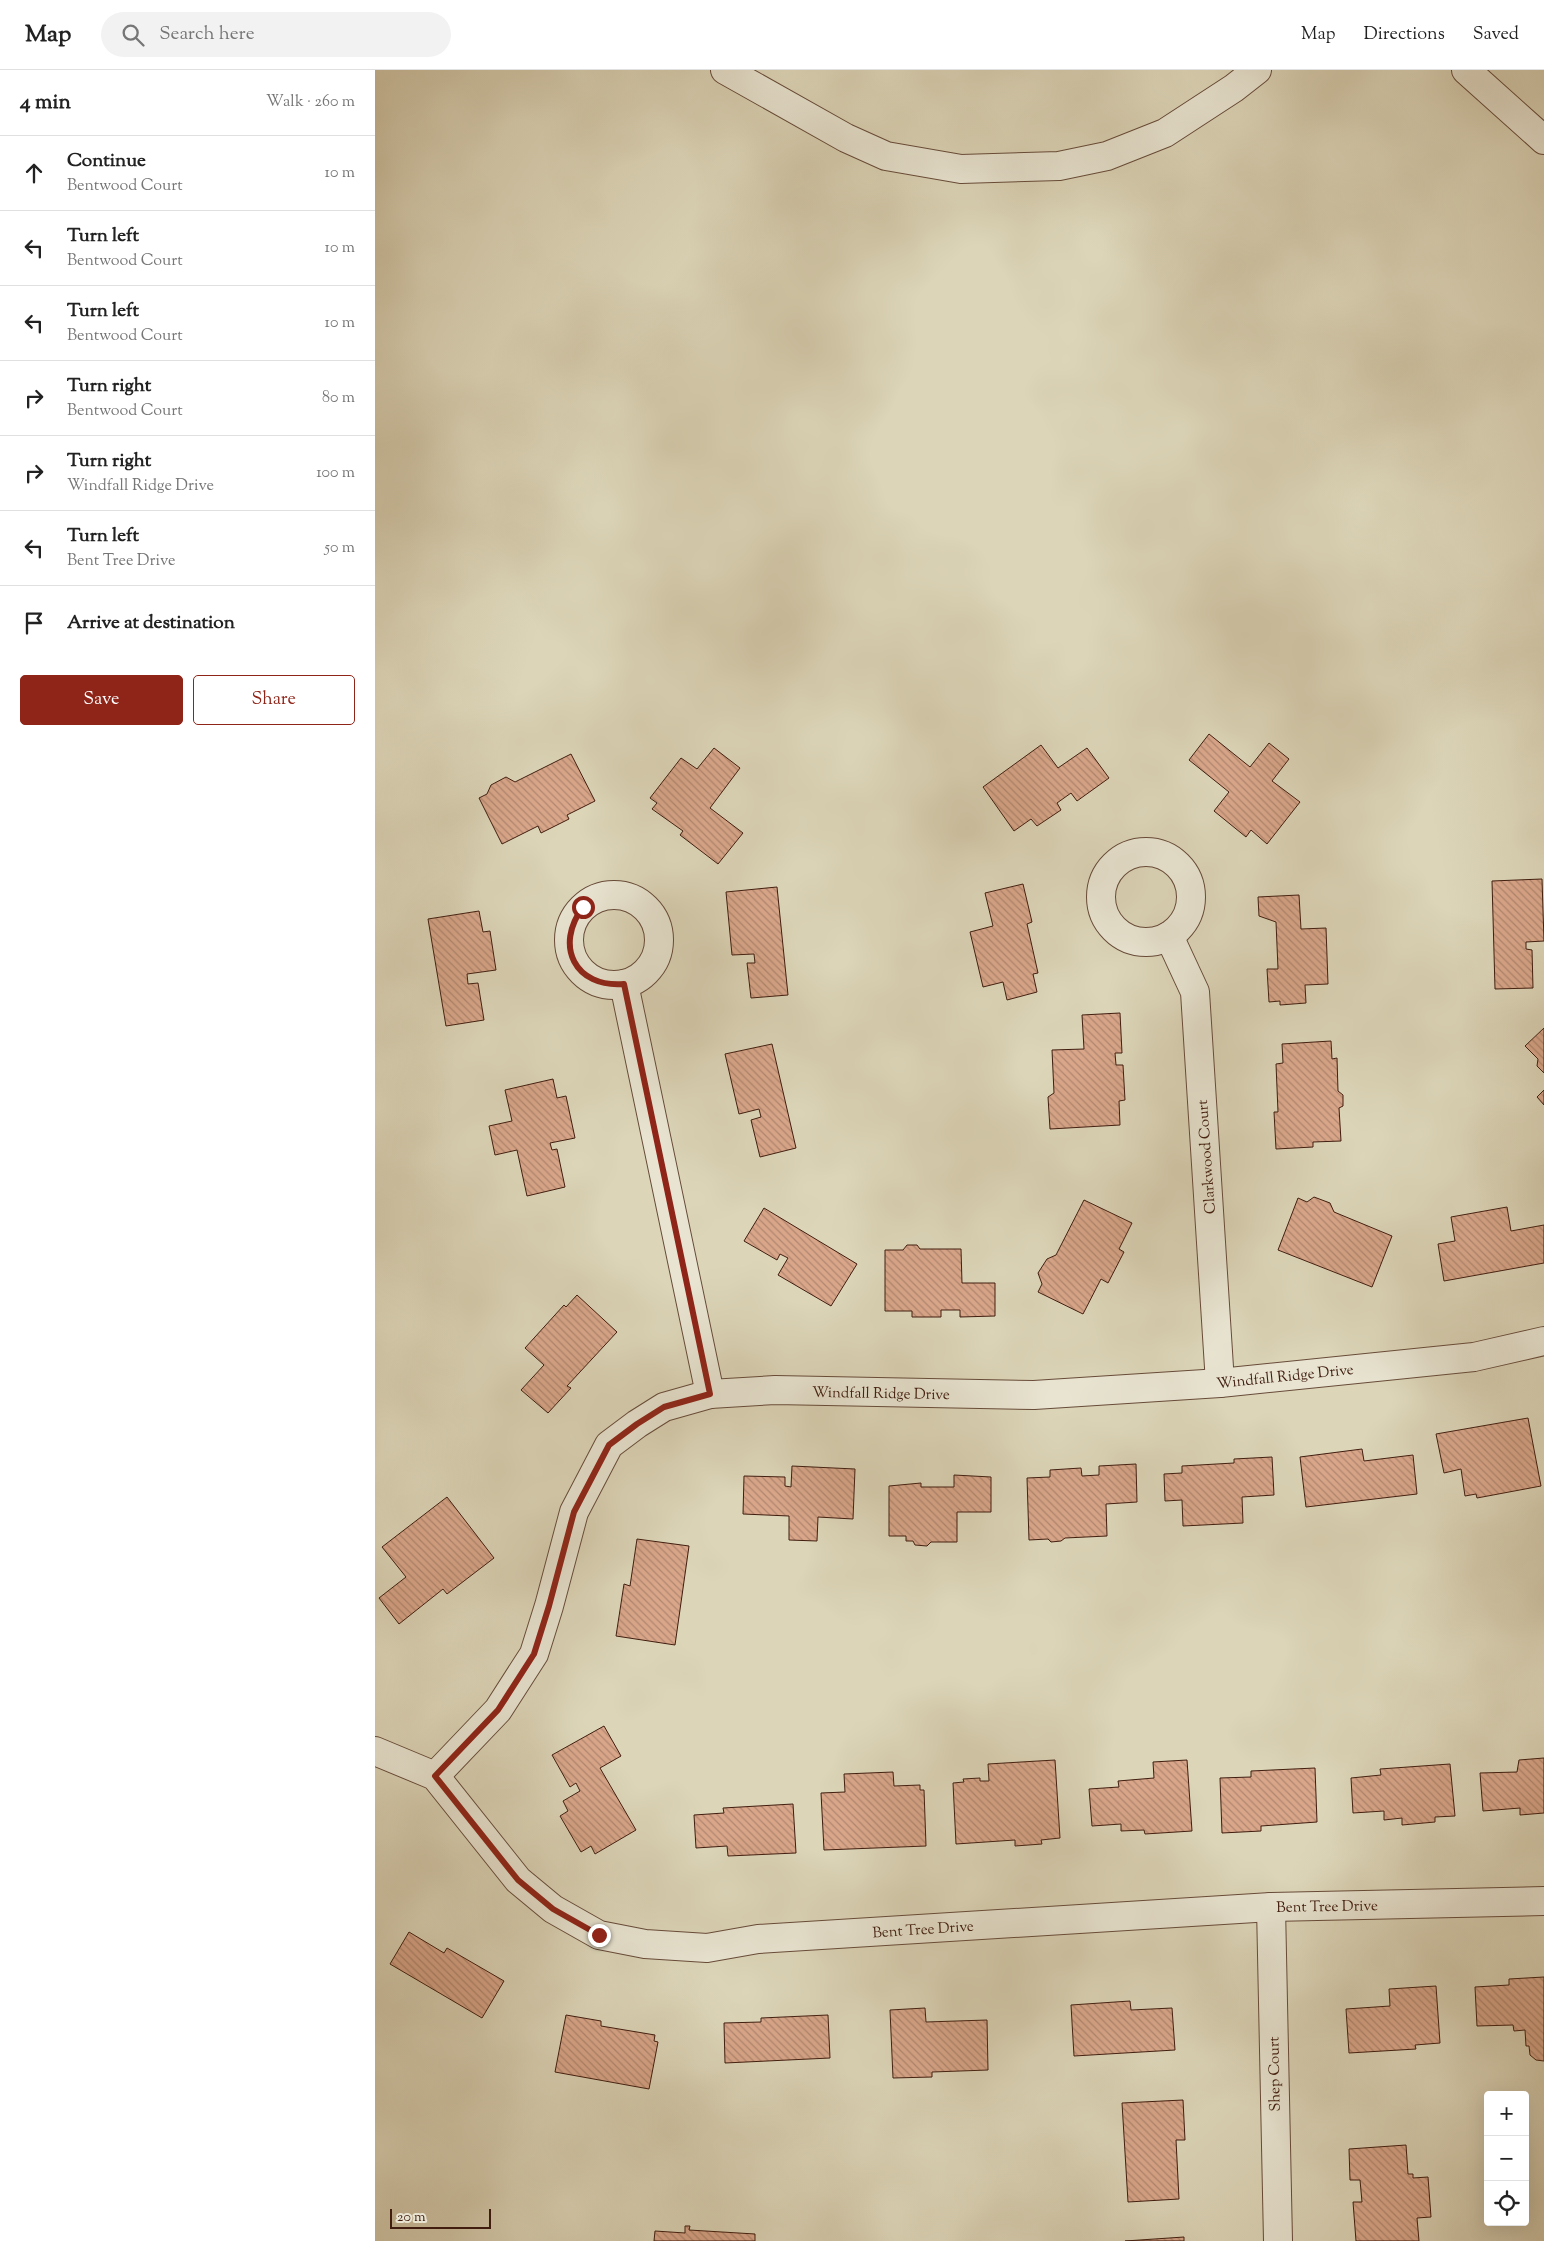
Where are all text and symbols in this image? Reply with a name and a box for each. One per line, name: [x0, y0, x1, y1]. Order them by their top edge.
search box: [101, 12, 451, 57]
text: Map: [25, 18, 71, 52]
icon: search: [119, 21, 147, 49]
text: Search here: [159, 21, 255, 48]
text: Map: [1301, 22, 1336, 48]
text: Directions: [1364, 22, 1445, 48]
text: Saved: [1473, 22, 1519, 48]
text: 4 min: [20, 88, 71, 118]
text: Walk · 260 m: [266, 91, 355, 114]
text: Continue: [67, 148, 146, 175]
icon: ahead: [20, 159, 48, 187]
text: 10 m: [325, 162, 355, 185]
text: Bentwood Court: [67, 175, 183, 198]
text: Turn left: [67, 223, 139, 250]
icon: left: [20, 234, 48, 262]
text: 10 m: [325, 237, 355, 260]
text: Bentwood Court: [67, 250, 183, 273]
text: Turn left: [67, 298, 139, 325]
icon: left: [20, 309, 48, 337]
text: 10 m: [325, 312, 355, 335]
text: Bentwood Court: [67, 325, 183, 348]
text: Turn right: [67, 373, 151, 400]
icon: right: [20, 384, 48, 412]
text: 80 m: [322, 387, 355, 410]
text: Bentwood Court: [67, 400, 183, 423]
text: Turn right: [67, 448, 151, 475]
icon: right: [20, 459, 48, 487]
text: 100 m: [316, 462, 355, 485]
text: Windfall Ridge Drive: [67, 475, 214, 498]
text: Turn left: [67, 523, 139, 550]
icon: left: [20, 534, 48, 562]
text: 50 m: [324, 537, 355, 560]
text: Bent Tree Drive: [67, 550, 175, 573]
icon: arrive: [20, 609, 48, 637]
text: Arrive at destination: [67, 610, 235, 637]
button: Save: [20, 675, 183, 725]
button: Share: [193, 675, 355, 725]
route start: [572, 896, 595, 919]
street label: Clarkwood Court: [1193, 1099, 1222, 1215]
street label: Windfall Ridge Drive: [1216, 1360, 1355, 1395]
street label: Windfall Ridge Drive: [812, 1383, 950, 1406]
street label: Bent Tree Drive: [1276, 1896, 1378, 1919]
street label: Bent Tree Drive: [872, 1916, 975, 1945]
route end: [588, 1924, 611, 1947]
street label: Shep Court: [1264, 2036, 1287, 2112]
map controls: [1484, 2091, 1529, 2226]
button: +: [1484, 2091, 1529, 2136]
button: −: [1484, 2136, 1529, 2181]
button: locate: [1484, 2181, 1529, 2226]
scale bar: [390, 2206, 491, 2229]
text: 20 m: [397, 2208, 426, 2228]

